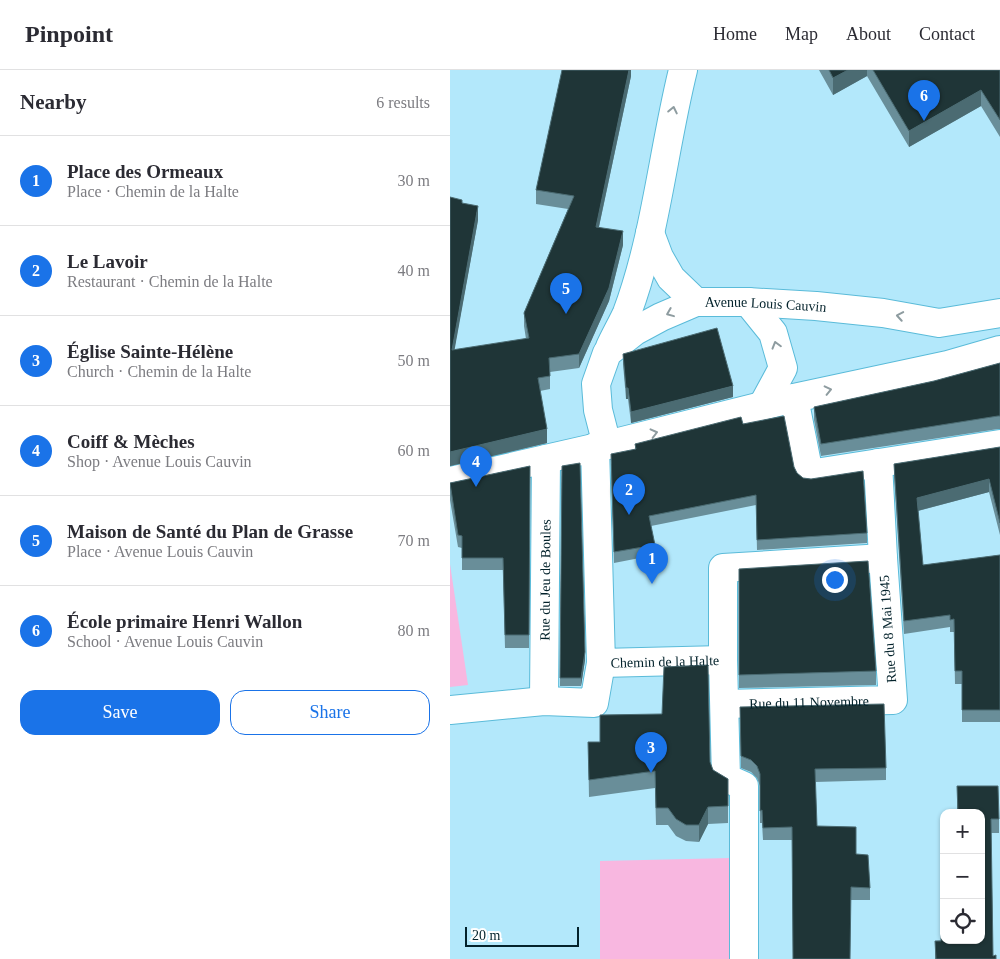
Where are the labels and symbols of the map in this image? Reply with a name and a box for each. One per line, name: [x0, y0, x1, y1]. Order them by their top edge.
pin: 6: [908, 80, 940, 121]
one-way arrow: [667, 106, 678, 115]
pin: 5: [550, 273, 582, 314]
street label: Avenue Louis Cauvin: [705, 294, 827, 315]
one-way arrow: [666, 307, 675, 317]
one-way arrow: [896, 311, 904, 321]
one-way arrow: [772, 341, 782, 349]
one-way arrow: [824, 385, 833, 396]
one-way arrow: [649, 428, 658, 439]
pin: 4: [460, 446, 492, 487]
pin: 2: [613, 474, 645, 515]
street label: Rue du Jeu de Boules: [537, 519, 553, 641]
pin: 1: [636, 543, 668, 584]
your location: [822, 567, 848, 593]
street label: Rue du 8 Mai 1945: [877, 575, 899, 683]
street label: Chemin de la Halte: [610, 653, 719, 670]
street label: Rue du 11 Novembre: [749, 693, 869, 711]
pin: 3: [635, 732, 667, 773]
scale bar: [465, 924, 579, 947]

